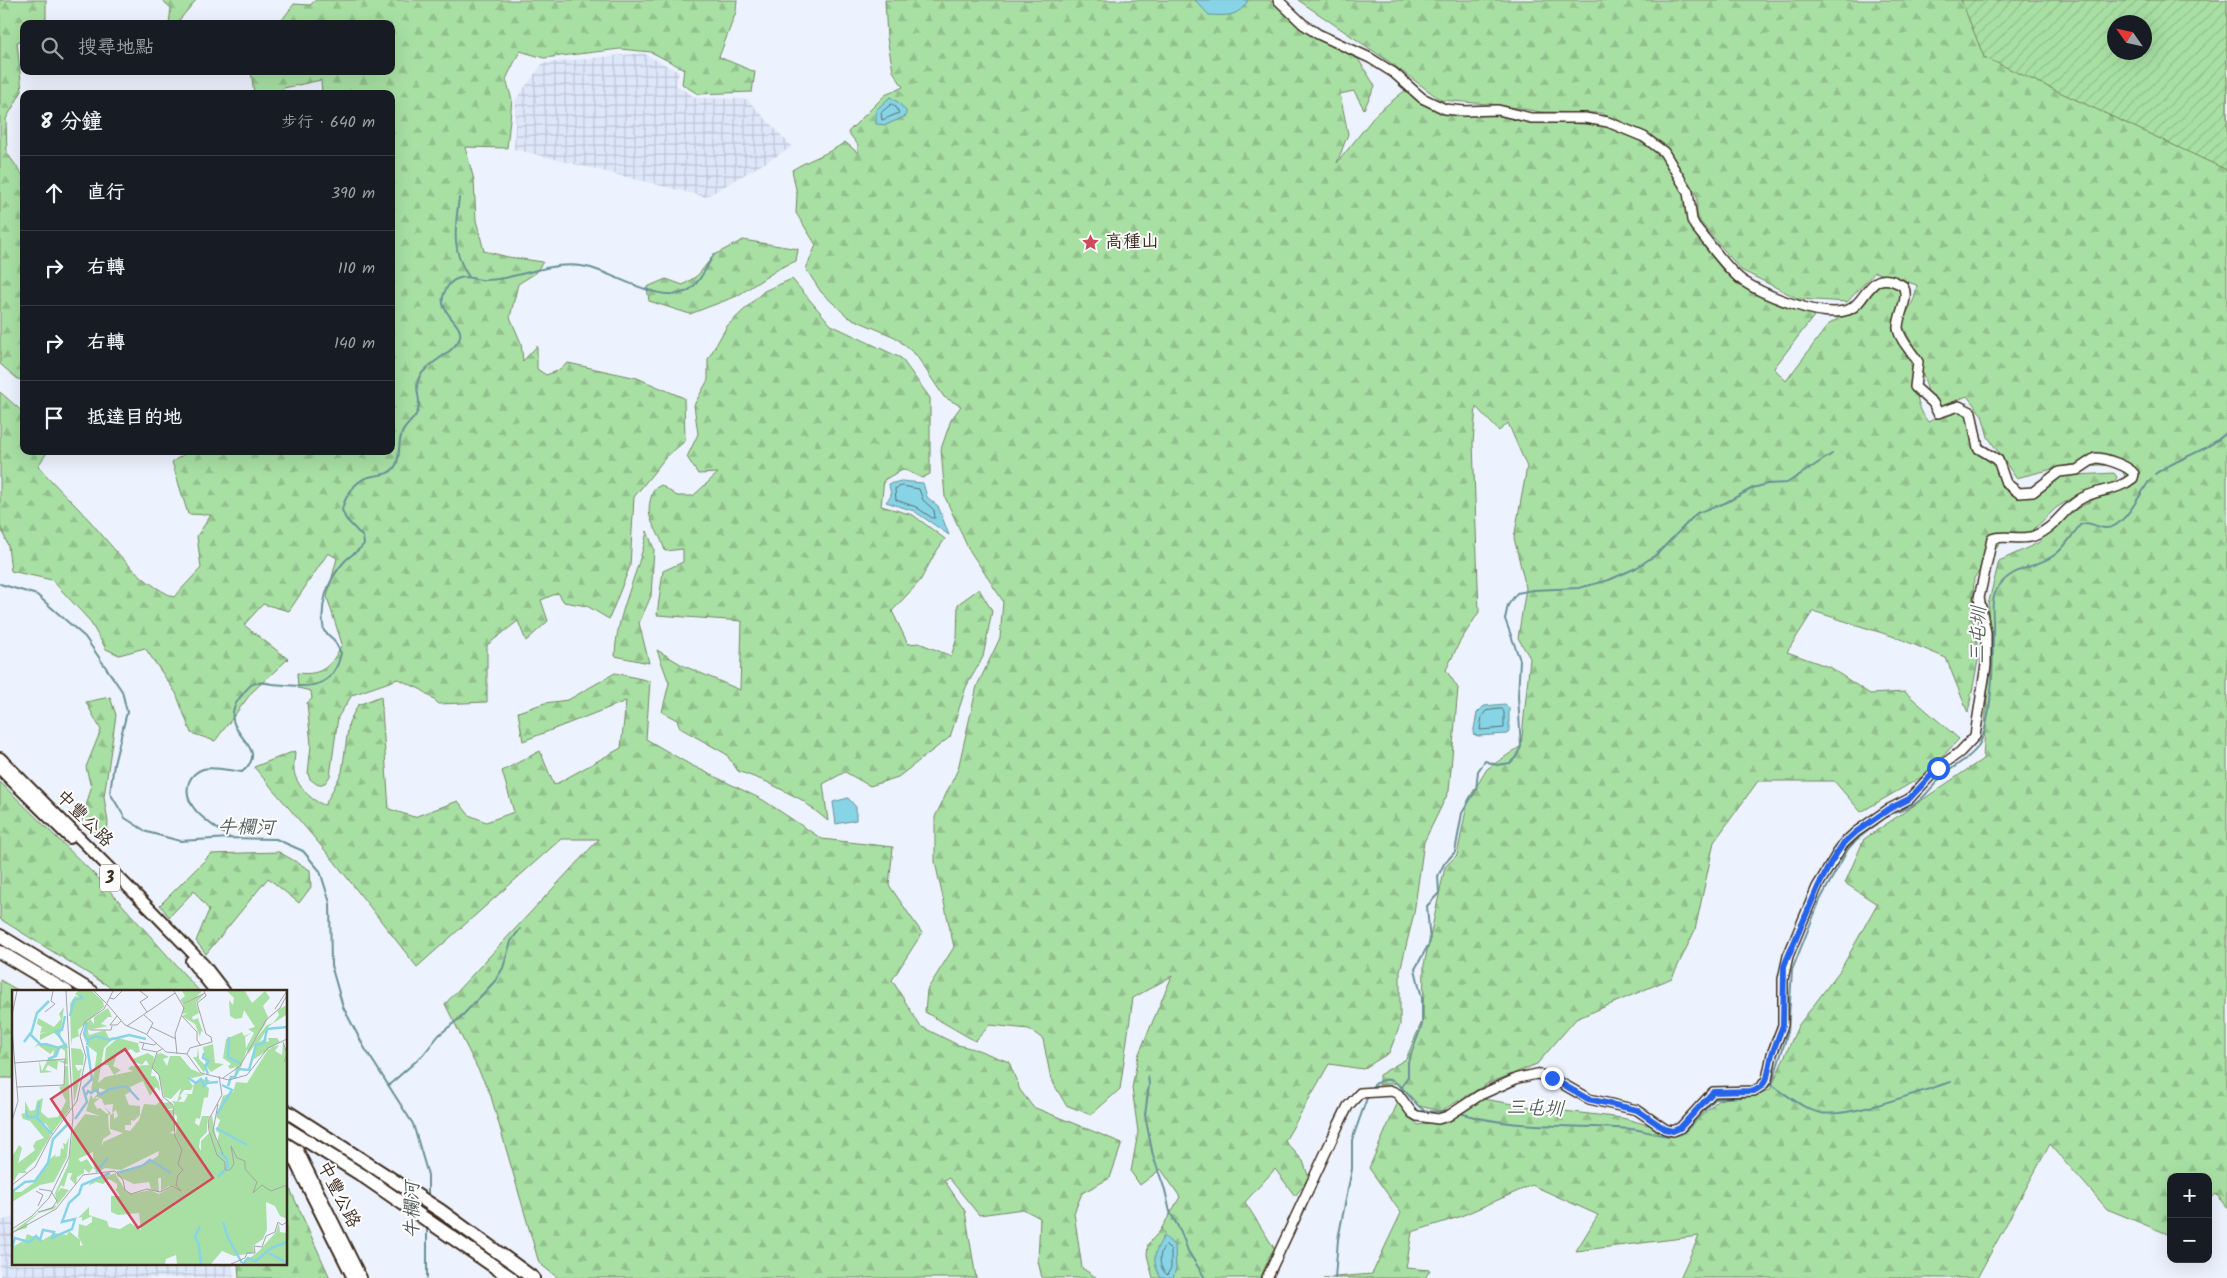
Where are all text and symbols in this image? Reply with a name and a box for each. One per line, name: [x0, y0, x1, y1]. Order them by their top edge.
north arrow: [2107, 15, 2152, 60]
search box: [20, 20, 395, 75]
text: 搜尋地點: [78, 33, 154, 63]
icon: search: [38, 34, 66, 62]
text: 8 分鐘: [40, 106, 102, 139]
text: 步行 · 640 m: [282, 110, 375, 135]
text: 直行: [87, 178, 125, 208]
icon: ahead: [40, 179, 68, 207]
text: 390 m: [331, 181, 375, 206]
place label: 高種山: [1105, 228, 1159, 257]
place icon: 高種山: [1081, 232, 1101, 252]
text: 右轉: [87, 253, 125, 283]
icon: right: [40, 254, 68, 282]
text: 110 m: [338, 256, 375, 281]
text: 右轉: [87, 328, 125, 358]
icon: right: [40, 329, 68, 357]
text: 140 m: [334, 331, 375, 356]
text: 抵達目的地: [87, 403, 182, 433]
icon: arrive: [40, 404, 68, 432]
water label: 三屯圳: [1963, 604, 1995, 664]
route start: [1927, 757, 1950, 780]
street label: 中豐公路: [48, 783, 120, 855]
water label: 牛欄河: [217, 813, 278, 844]
road number: 3: [100, 864, 120, 891]
inset map: [12, 990, 288, 1266]
route end: [1541, 1067, 1564, 1090]
water label: 三屯圳: [1506, 1093, 1566, 1125]
street label: 中豐公路: [309, 1156, 367, 1234]
map controls: [2167, 1173, 2212, 1263]
button: +: [2167, 1173, 2212, 1218]
water label: 牛欄河: [398, 1179, 428, 1239]
button: −: [2167, 1218, 2212, 1263]

